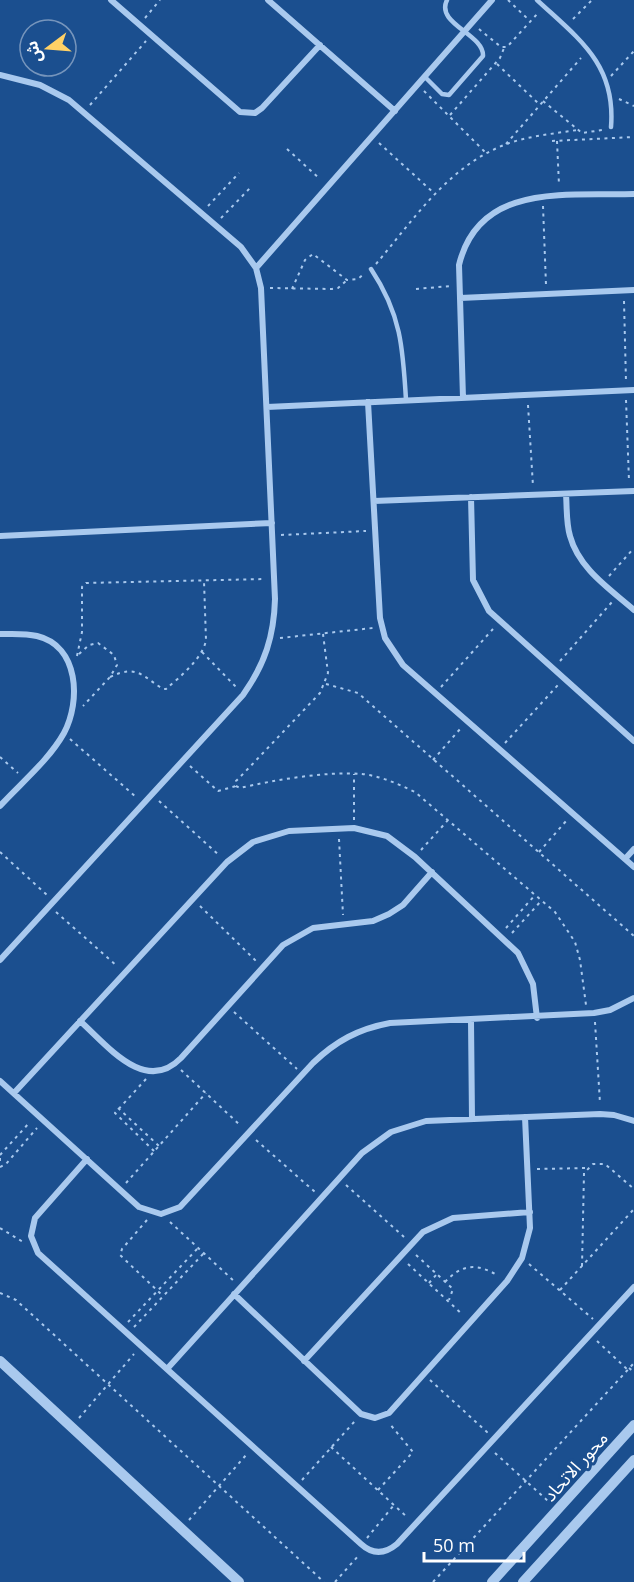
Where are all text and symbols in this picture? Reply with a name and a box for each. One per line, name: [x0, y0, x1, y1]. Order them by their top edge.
north arrow: [18, 18, 78, 78]
text: ش: [20, 38, 47, 66]
street label: محور الاتحاد: [537, 1426, 613, 1506]
scale bar: [424, 1525, 524, 1563]
text: 50 m: [433, 1533, 475, 1557]

